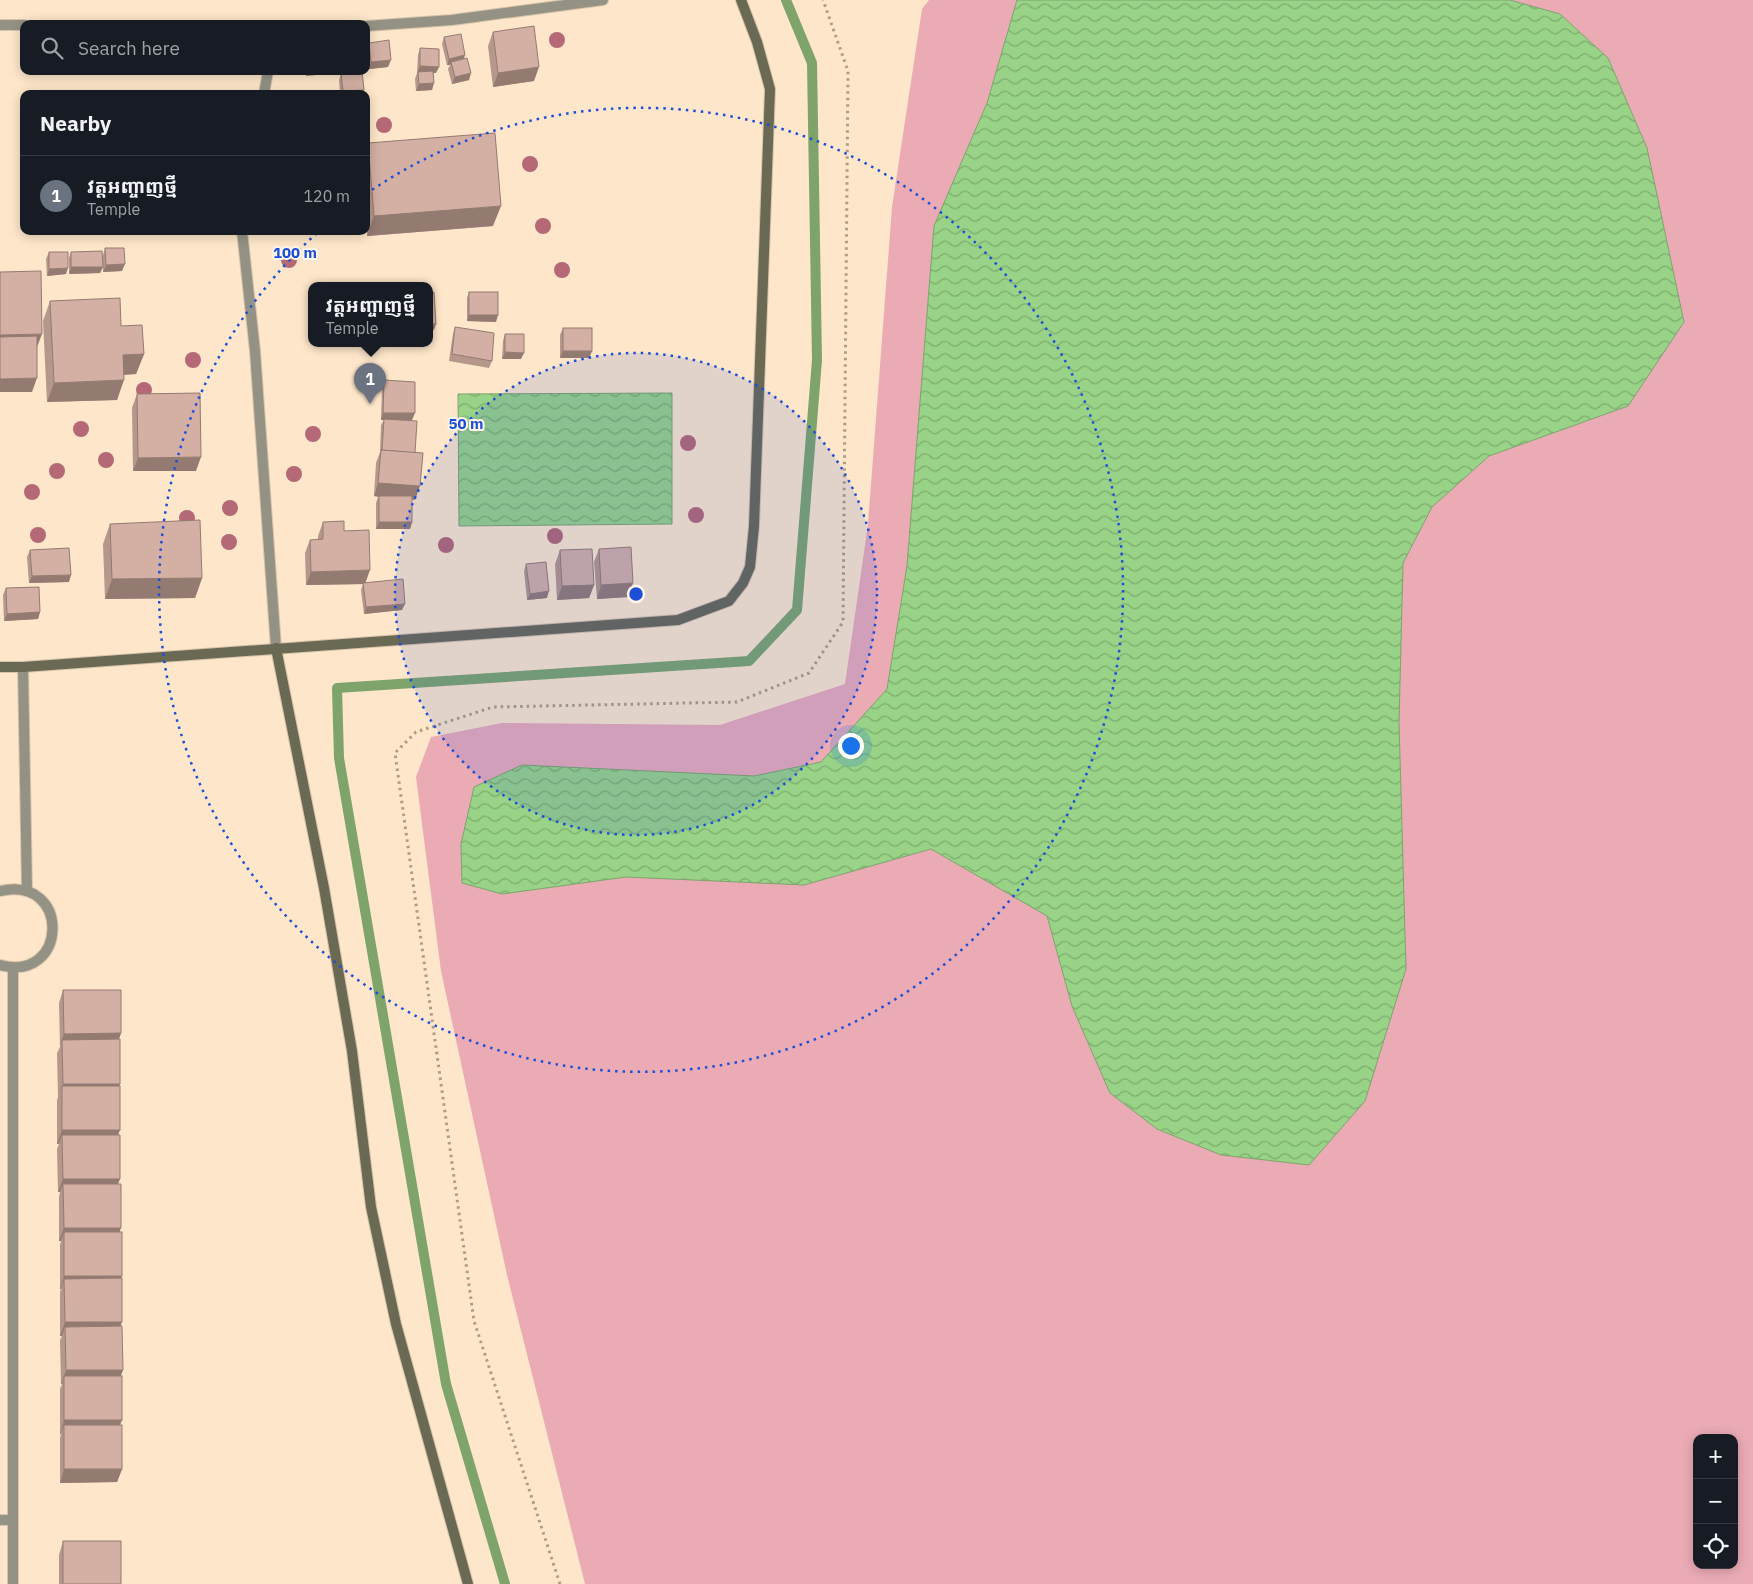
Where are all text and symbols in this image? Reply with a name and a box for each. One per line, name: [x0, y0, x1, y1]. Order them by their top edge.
search box: [20, 20, 370, 75]
icon: search: [38, 34, 66, 62]
text: Search here: [78, 36, 180, 60]
text: Nearby: [40, 109, 111, 137]
text: វត្តអញ្ចាញថ្មី: [87, 174, 177, 198]
text: 1: [51, 186, 61, 206]
text: 120 m: [303, 186, 350, 206]
text: Temple: [87, 199, 140, 219]
text: 100 m: [273, 243, 317, 262]
popup: [308, 282, 433, 347]
text: វត្តអញ្ចាញថ្មី: [325, 293, 416, 317]
text: Temple: [325, 318, 379, 338]
pin: 1: [354, 363, 386, 404]
text: 50 m: [449, 414, 483, 433]
centre of rings: [627, 585, 645, 603]
your location: [838, 733, 864, 759]
map controls: [1693, 1434, 1738, 1569]
button: +: [1693, 1434, 1738, 1479]
button: −: [1693, 1479, 1738, 1524]
button: locate: [1693, 1524, 1738, 1569]

